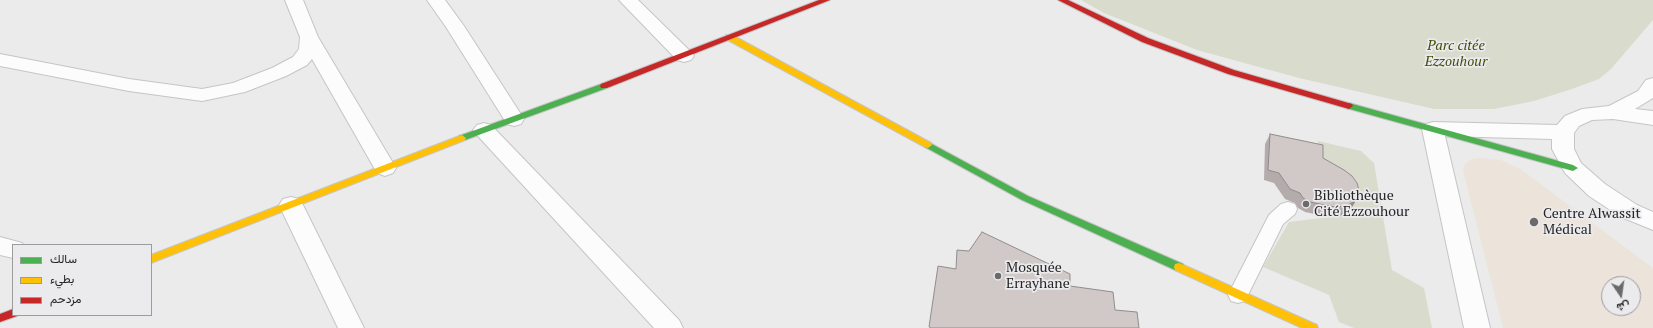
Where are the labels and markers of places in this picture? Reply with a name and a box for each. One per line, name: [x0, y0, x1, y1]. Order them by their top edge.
place label: Bibliothèque Cité Ezzouhour: [1314, 188, 1409, 220]
marker: Bibliothèque Cité Ezzouhour: [1301, 199, 1311, 209]
place label: Centre Alwassit Médical: [1543, 206, 1641, 238]
marker: Centre Alwassit Médical: [1528, 216, 1540, 228]
place label: Mosquée Errayhane: [1006, 260, 1070, 292]
marker: Mosquée Errayhane: [993, 271, 1003, 281]

